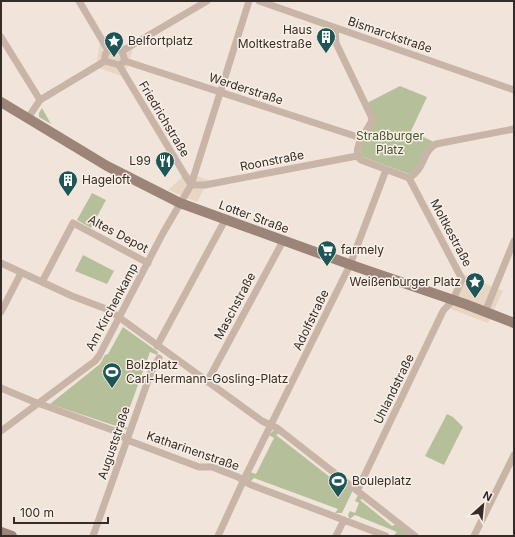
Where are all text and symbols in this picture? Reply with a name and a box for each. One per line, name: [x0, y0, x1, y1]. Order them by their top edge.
street label: Bismarckstraße: [346, 13, 434, 56]
place label: Haus Moltkestraße: [238, 22, 312, 51]
building icon: Haus Moltkestraße: [315, 26, 337, 54]
place icon: Belfortplatz: [103, 30, 125, 58]
place label: Belfortplatz: [128, 33, 193, 48]
street label: Werderstraße: [207, 69, 285, 108]
street label: Friedrichstraße: [136, 78, 193, 160]
park label: Straßburger Platz: [356, 128, 424, 157]
street label: Roonstraße: [239, 147, 305, 174]
restaurant icon: L99: [154, 150, 176, 178]
place label: L99: [129, 153, 151, 168]
building icon: Hageloft: [57, 169, 79, 197]
place label: Hageloft: [82, 172, 130, 187]
street label: Moltkestraße: [427, 196, 475, 269]
street label: Lotter Straße: [217, 197, 291, 236]
street label: Altes Depot: [86, 211, 151, 256]
supermarket icon: farmely: [316, 239, 338, 267]
place label: farmely: [341, 242, 384, 257]
street label: Am Kirchenkamp: [82, 260, 141, 353]
street label: Maschstraße: [211, 270, 258, 342]
place icon: Weißenburger Platz: [464, 271, 486, 299]
place label: Weißenburger Platz: [350, 274, 461, 289]
street label: Adolfstraße: [289, 287, 332, 353]
street label: Uhlandstraße: [370, 351, 417, 426]
place label: Bolzplatz Carl-Hermann-Gosling-Platz: [126, 357, 288, 386]
sports icon: Bolzplatz Carl-Hermann-Gosling-Platz: [101, 361, 123, 389]
street label: Auguststraße: [94, 405, 133, 481]
street label: Katharinenstraße: [145, 428, 242, 473]
sports icon: Bouleplatz: [327, 470, 349, 498]
place label: Bouleplatz: [352, 473, 412, 488]
north arrow: [463, 485, 503, 525]
text: N: [481, 488, 494, 504]
scale bar: [14, 499, 108, 525]
text: 100 m: [20, 505, 54, 520]

